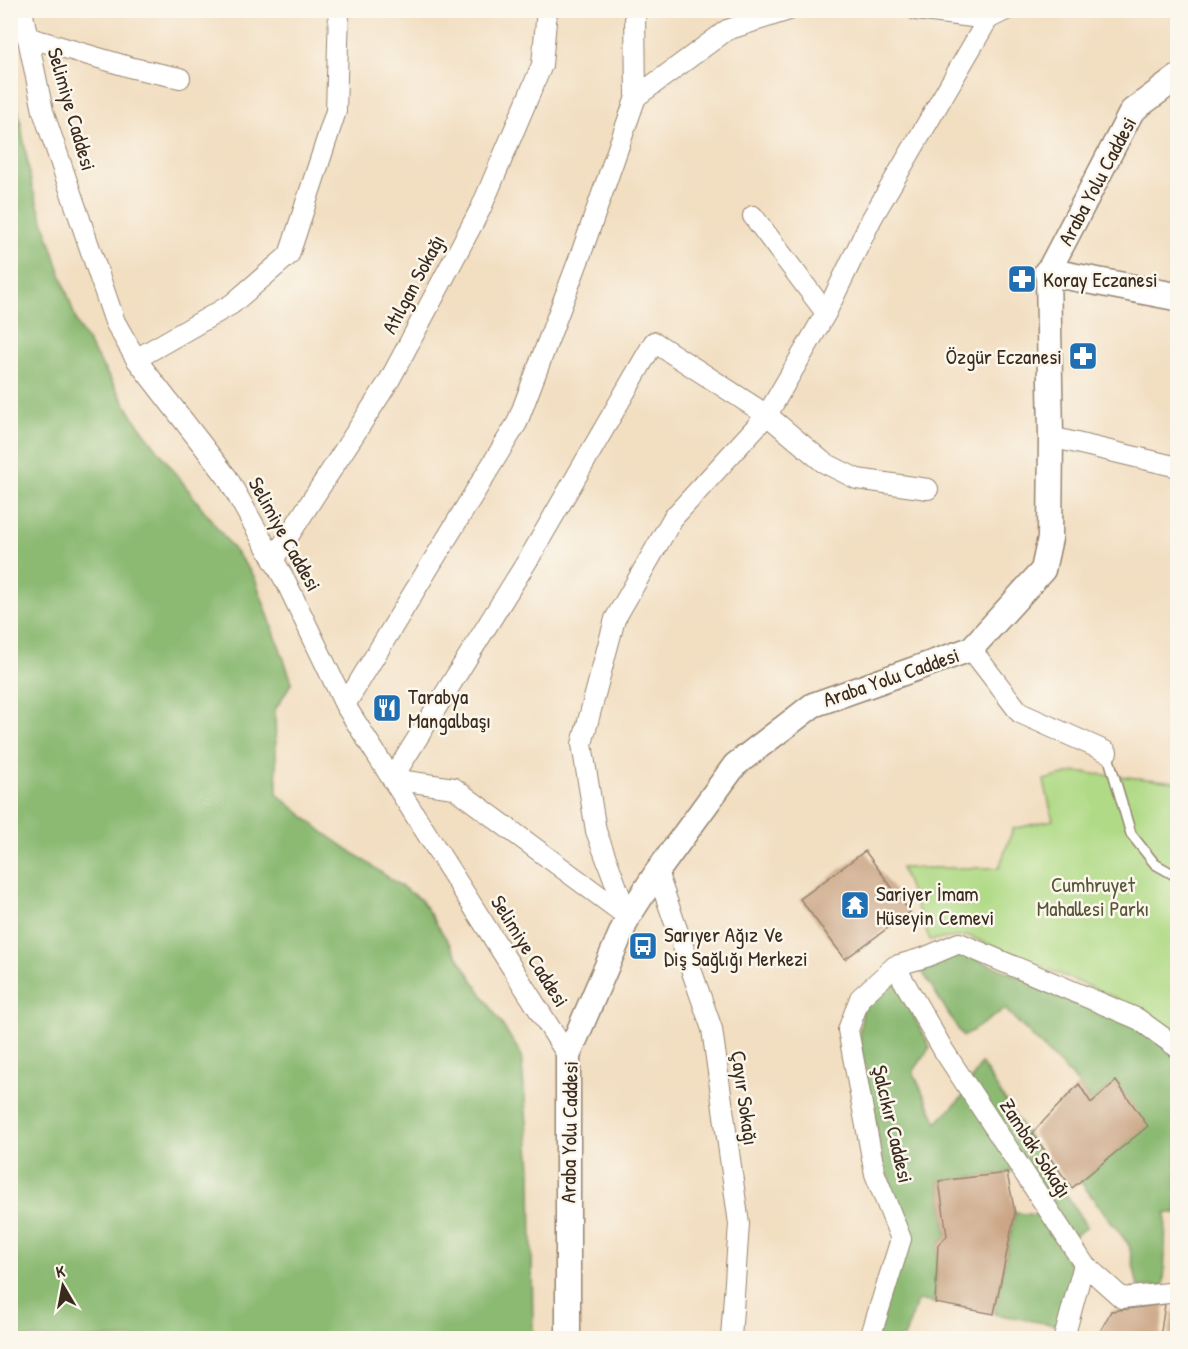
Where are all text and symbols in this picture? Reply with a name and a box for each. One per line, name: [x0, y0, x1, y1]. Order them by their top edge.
street label: Selimiye Caddesi: [41, 44, 103, 174]
street label: Araba Yolu Caddesi: [1051, 111, 1143, 251]
street label: Atılgan Sokağı: [375, 229, 451, 339]
pharmacy icon: Koray Eczanesi: [1006, 263, 1038, 295]
place label: Koray Eczanesi: [1043, 265, 1158, 294]
pharmacy icon: Özgür Eczanesi: [1067, 340, 1099, 372]
place label: Özgür Eczanesi: [945, 342, 1062, 371]
street label: Selimiye Caddesi: [242, 472, 328, 596]
street label: Araba Yolu Caddesi: [819, 640, 963, 714]
place label: Tarabya Mangalbaşı: [408, 682, 491, 735]
restaurant icon: Tarabya Mangalbaşı: [371, 692, 403, 724]
park label: Cumhruyet Mahallesi Parkı: [1037, 870, 1149, 923]
place label: Sariyer İmam Hüseyin Cemevi: [876, 879, 994, 932]
temple icon: Sariyer İmam Hüseyin Cemevi: [839, 889, 871, 921]
street label: Selimiye Caddesi: [484, 890, 576, 1012]
place label: Sarıyer Ağız Ve Diş Sağlığı Merkezi: [664, 920, 808, 973]
bus stop icon: Sarıyer Ağız Ve Diş Sağlığı Merkezi: [627, 930, 659, 962]
street label: Çayır Sokağı: [724, 1049, 766, 1147]
street label: Araba Yolu Caddesi: [553, 1061, 585, 1203]
street label: Şalcıkır Caddesi: [865, 1062, 921, 1186]
street label: Zambak Sokağı: [993, 1093, 1079, 1203]
north arrow: [33, 1256, 93, 1316]
text: K: [54, 1260, 67, 1283]

